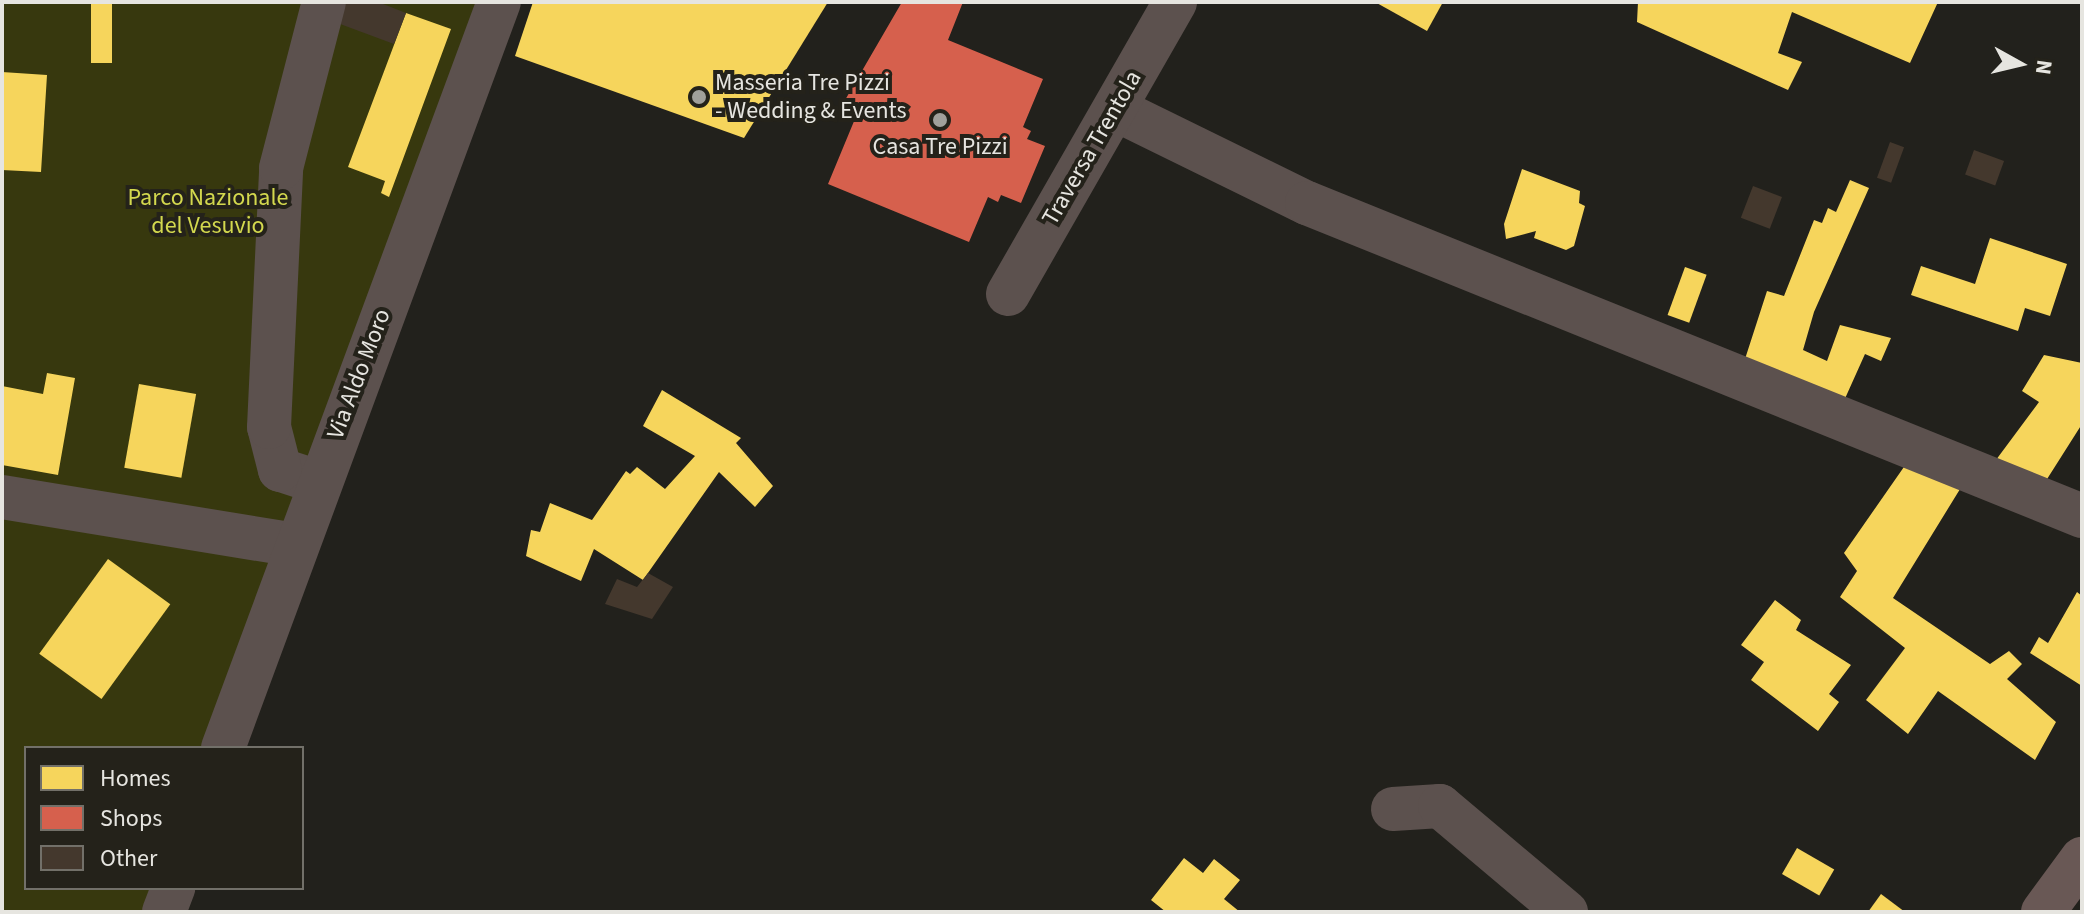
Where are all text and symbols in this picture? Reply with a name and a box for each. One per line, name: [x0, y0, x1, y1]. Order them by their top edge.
north arrow: [1980, 24, 2060, 104]
text: N: [2027, 58, 2061, 77]
street label: Traversa Trentola: [1036, 66, 1148, 230]
place label: Masseria Tre Pizzi - Wedding & Events: [715, 69, 907, 125]
marker: Masseria Tre Pizzi - Wedding & Events: [690, 88, 708, 106]
marker: Casa Tre Pizzi: [931, 111, 949, 129]
place label: Casa Tre Pizzi: [872, 133, 1008, 161]
park label: Parco Nazionale del Vesuvio: [128, 184, 288, 240]
street label: Via Aldo Moro: [321, 305, 397, 443]
legend: [24, 746, 304, 890]
text: Homes: [100, 761, 171, 796]
text: Shops: [100, 801, 162, 836]
text: Other: [100, 841, 157, 876]

